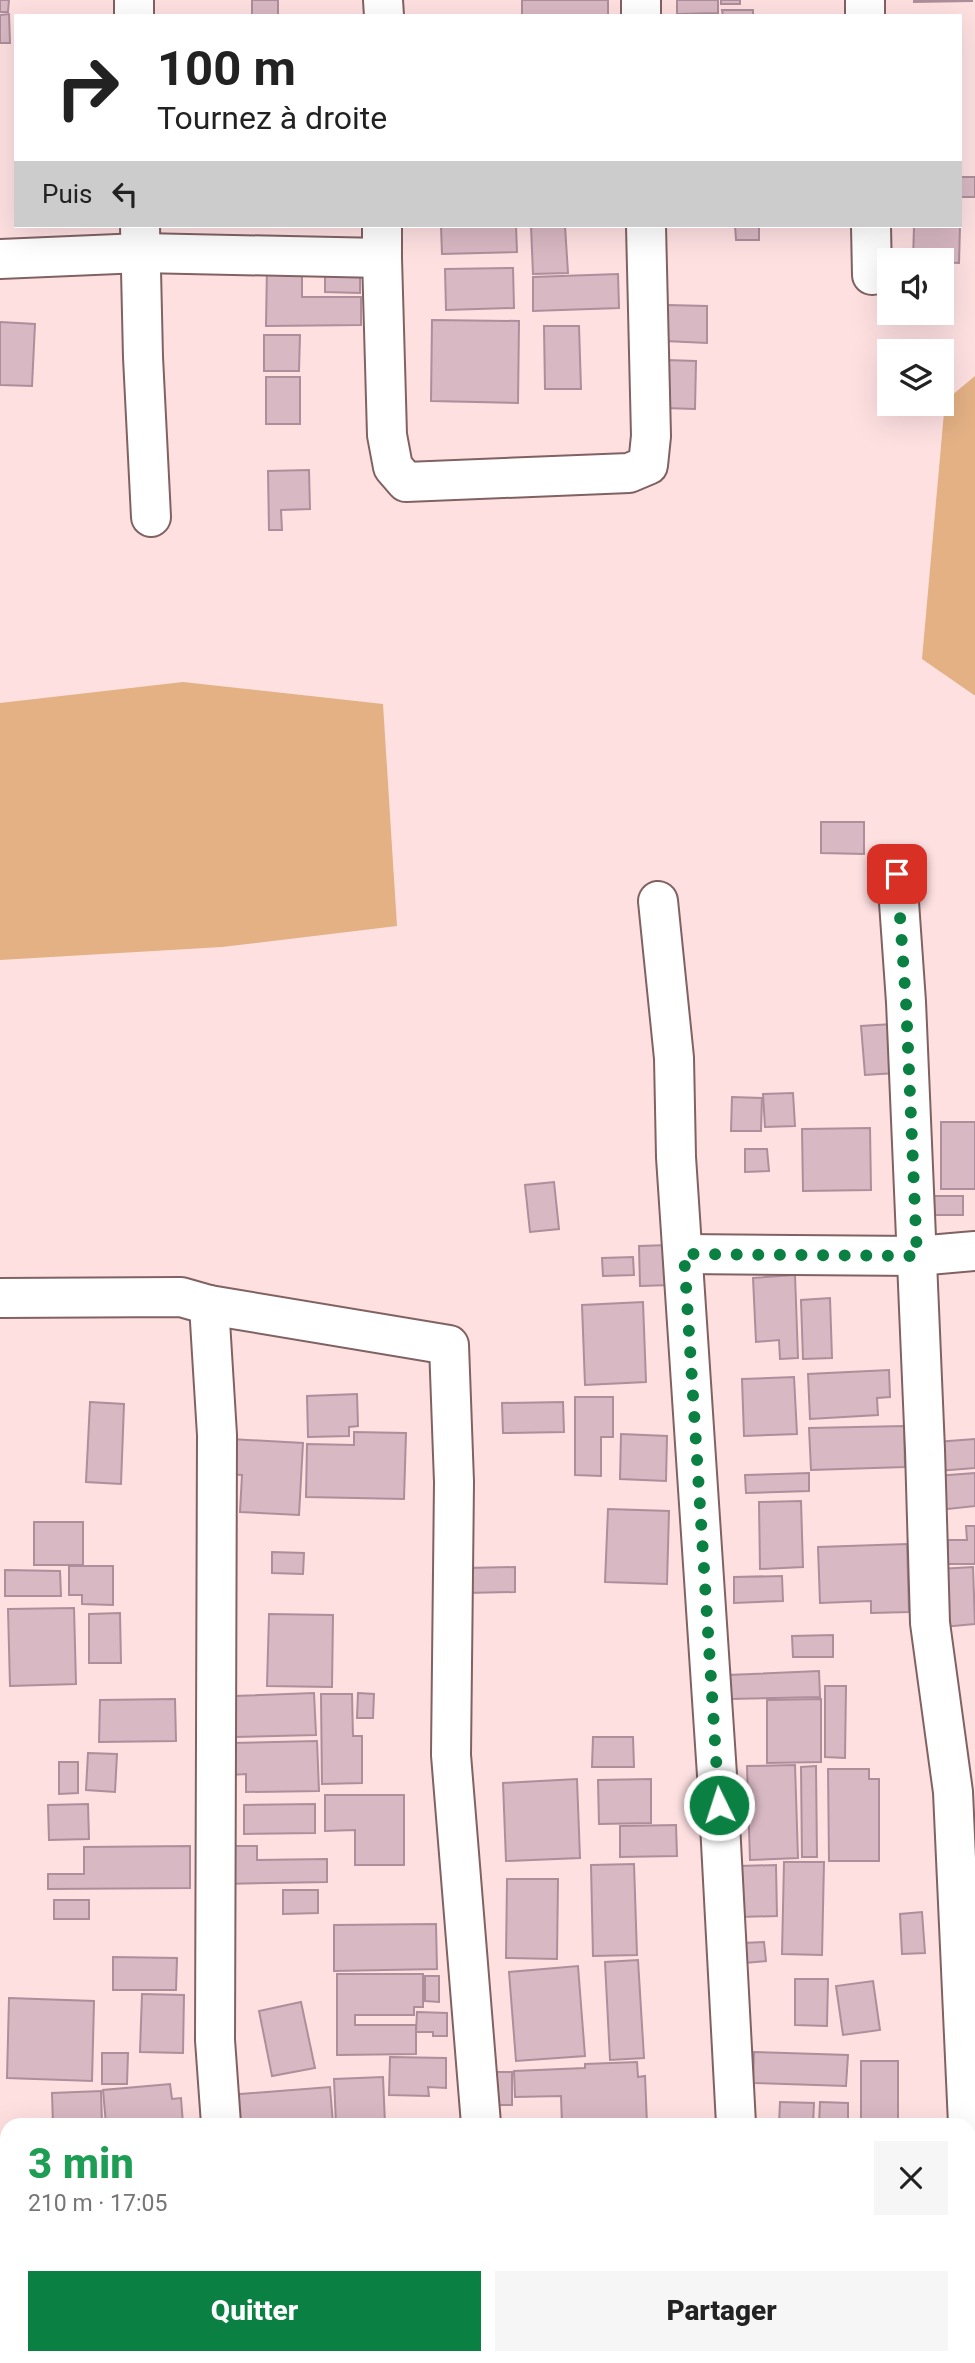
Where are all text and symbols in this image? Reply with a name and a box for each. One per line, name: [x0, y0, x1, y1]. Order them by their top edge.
text: 100 m: [157, 40, 296, 97]
icon: right: [42, 42, 133, 133]
text: Tournez à droite: [157, 99, 387, 137]
icon: left: [106, 175, 144, 213]
text: Puis: [42, 179, 92, 209]
map controls: [877, 248, 954, 416]
button: sound: [877, 248, 954, 325]
button: layers: [877, 339, 954, 416]
pin: [867, 844, 927, 904]
icon: arrive: [878, 855, 916, 893]
position arrow: [682, 1768, 756, 1842]
text: 3 min: [28, 2139, 134, 2188]
button: close: [874, 2141, 948, 2215]
text: 210 m · 17:05: [28, 2190, 167, 2217]
button: Quitter: [28, 2271, 481, 2351]
button: Partager: [495, 2271, 948, 2351]

